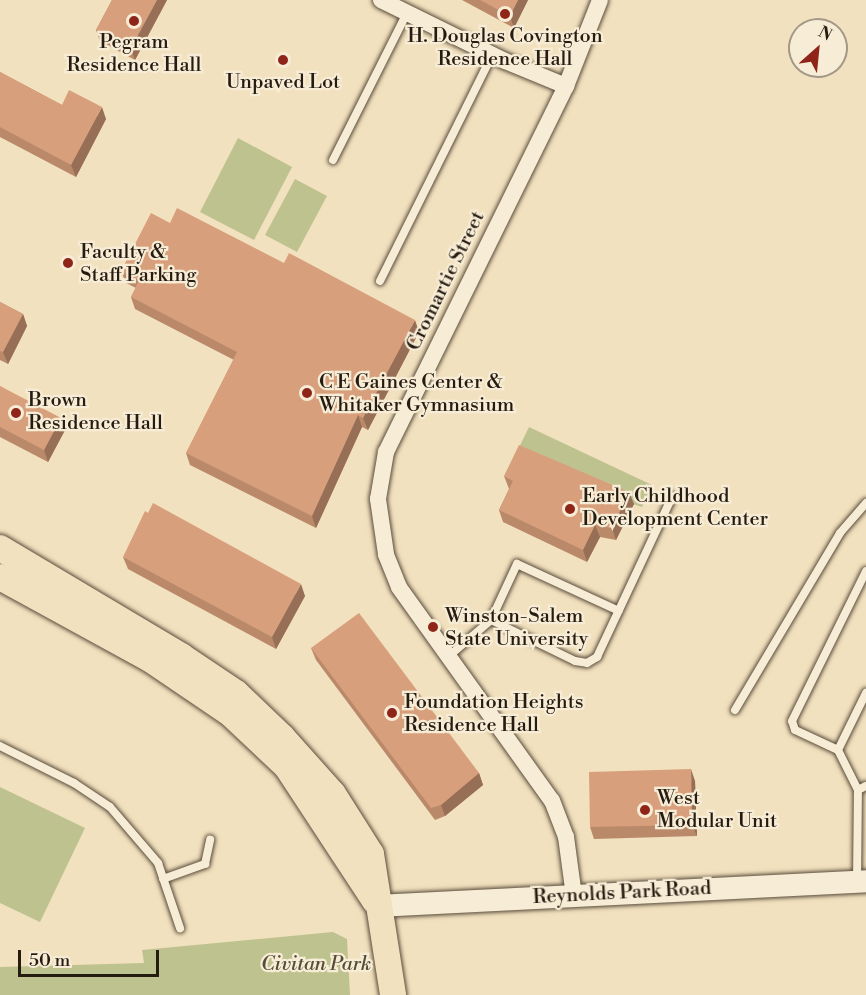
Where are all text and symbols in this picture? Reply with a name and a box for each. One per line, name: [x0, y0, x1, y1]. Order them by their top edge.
marker: H. Douglas Covington Residence Hall: [498, 7, 512, 21]
marker: Pegram Residence Hall: [127, 14, 141, 28]
north arrow: [788, 18, 848, 78]
text: N: [815, 22, 835, 46]
place label: H. Douglas Covington Residence Hall: [407, 24, 603, 71]
place label: Pegram Residence Hall: [67, 30, 201, 77]
marker: Unpaved Lot: [276, 53, 290, 67]
place label: Unpaved Lot: [226, 70, 340, 94]
street label: Cromartie Street: [402, 207, 490, 355]
place label: Faculty & Staff Parking: [80, 240, 197, 287]
marker: Faculty & Staff Parking: [61, 256, 75, 270]
place label: C E Gaines Center & Whitaker Gymnasium: [319, 370, 514, 417]
marker: C E Gaines Center & Whitaker Gymnasium: [300, 386, 314, 400]
place label: Brown Residence Hall: [28, 389, 163, 436]
marker: Brown Residence Hall: [9, 406, 23, 420]
place label: Early Childhood Development Center: [582, 485, 768, 532]
marker: Early Childhood Development Center: [563, 502, 577, 516]
place label: Winston-Salem State University: [445, 604, 588, 651]
marker: Winston-Salem State University: [426, 620, 440, 634]
place label: Foundation Heights Residence Hall: [404, 690, 584, 737]
marker: Foundation Heights Residence Hall: [385, 706, 399, 720]
place label: West Modular Unit: [657, 786, 777, 833]
marker: West Modular Unit: [638, 803, 652, 817]
street label: Reynolds Park Road: [532, 876, 712, 910]
scale bar: [21, 938, 162, 976]
text: 50 m: [29, 949, 70, 972]
park label: Civitan Park: [261, 952, 371, 976]

